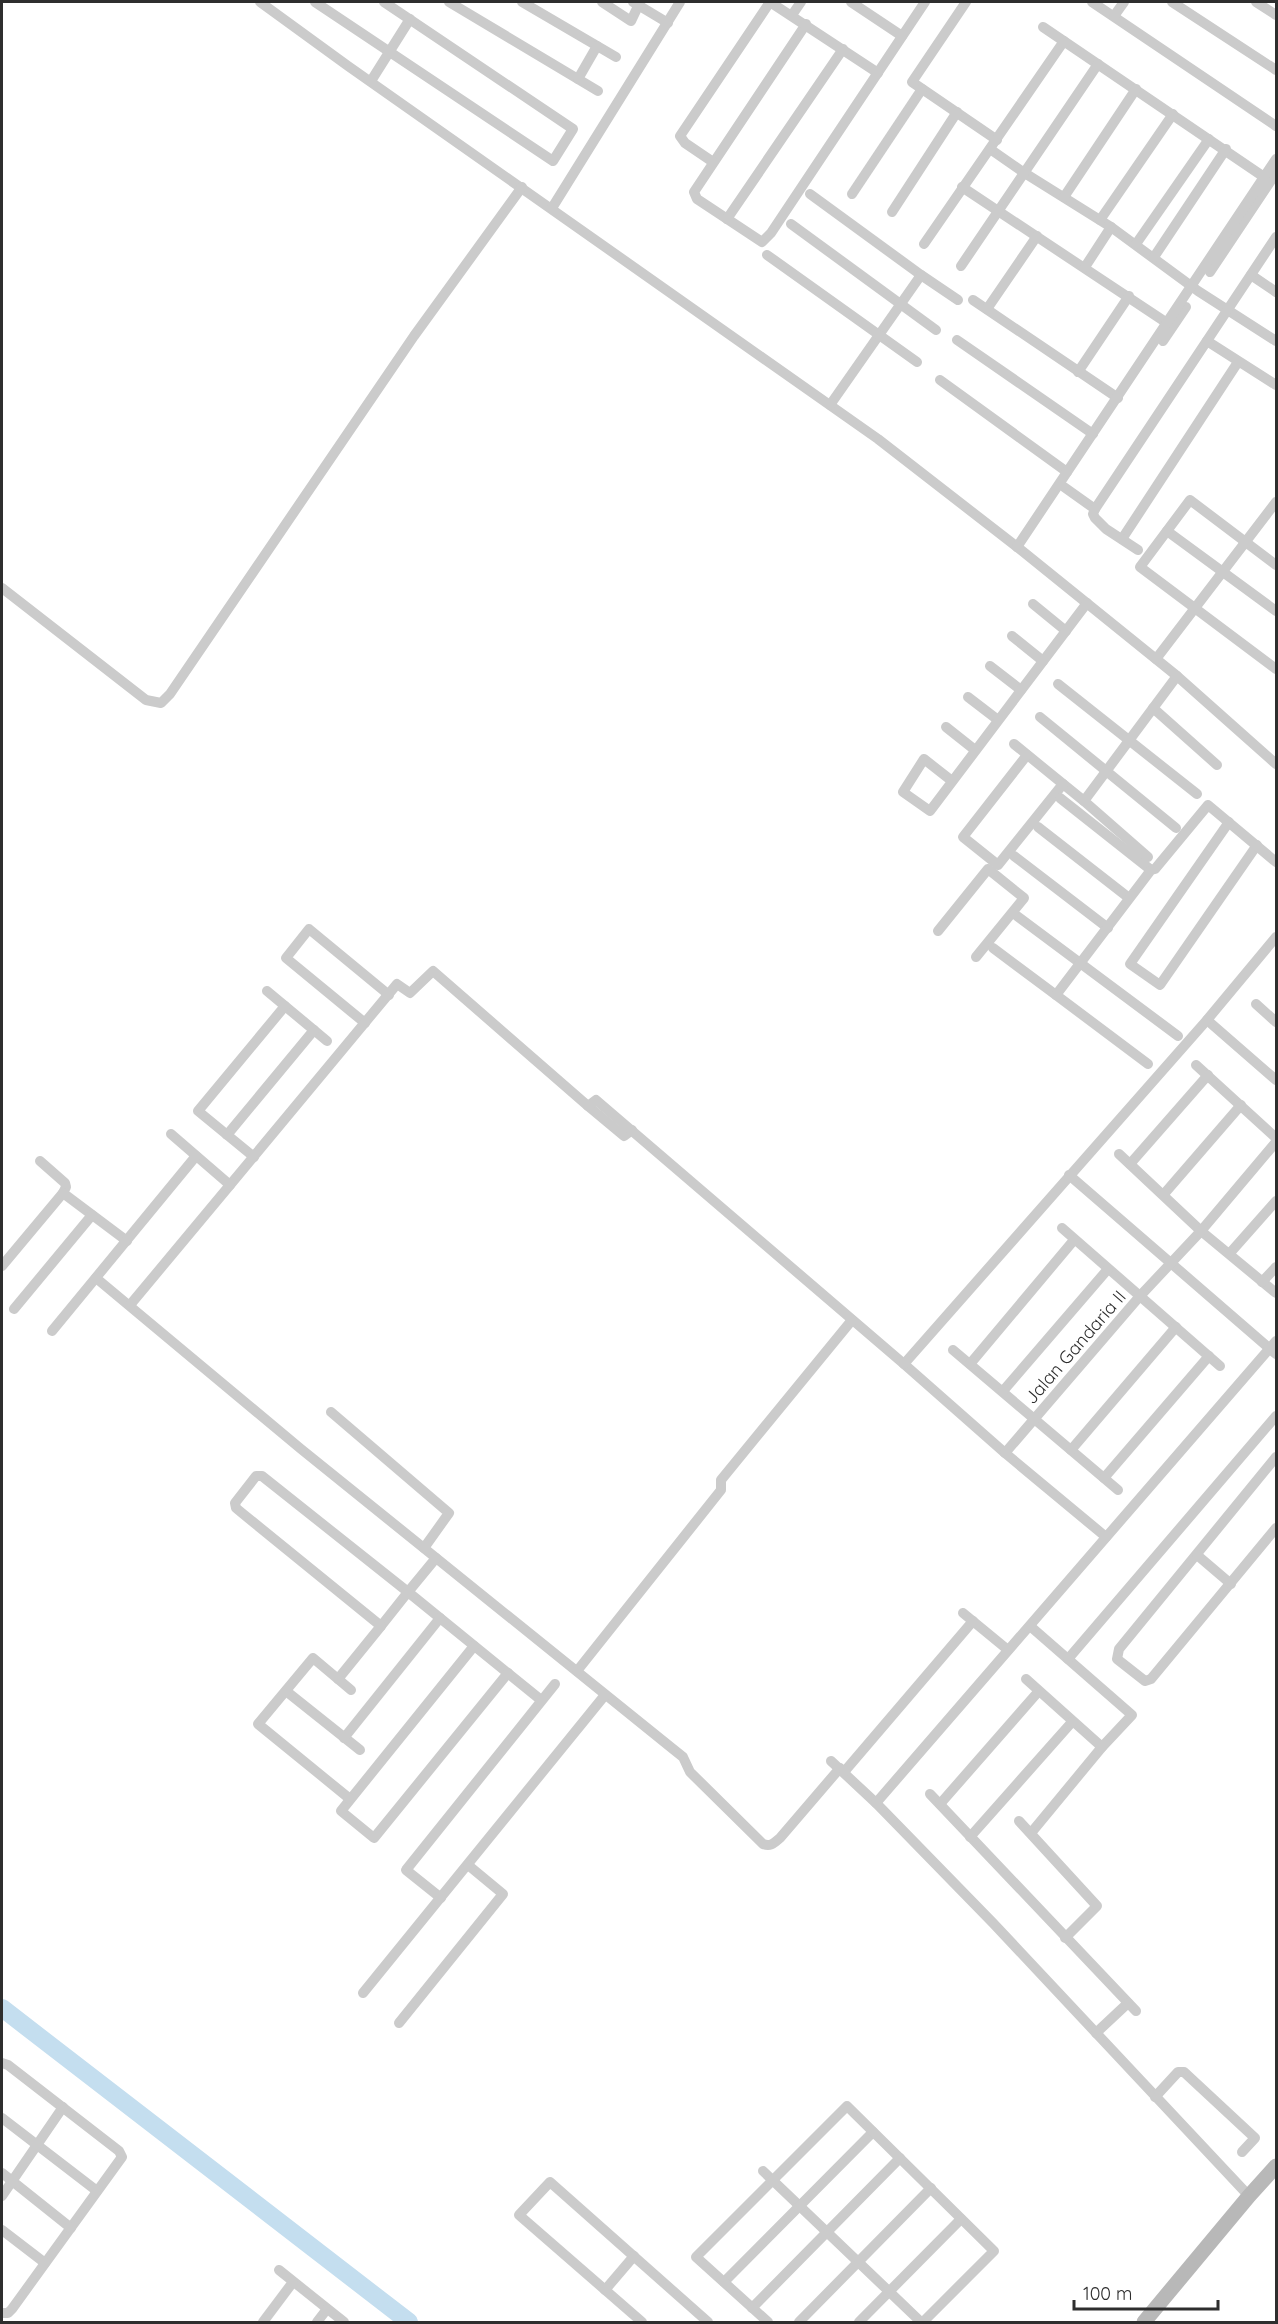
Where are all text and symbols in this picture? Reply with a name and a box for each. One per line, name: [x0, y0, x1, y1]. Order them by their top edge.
street label: Jalan Gandaria II: [1019, 1285, 1131, 1409]
scale bar: [1074, 2273, 1218, 2311]
text: 100 m: [1083, 2282, 1132, 2305]

